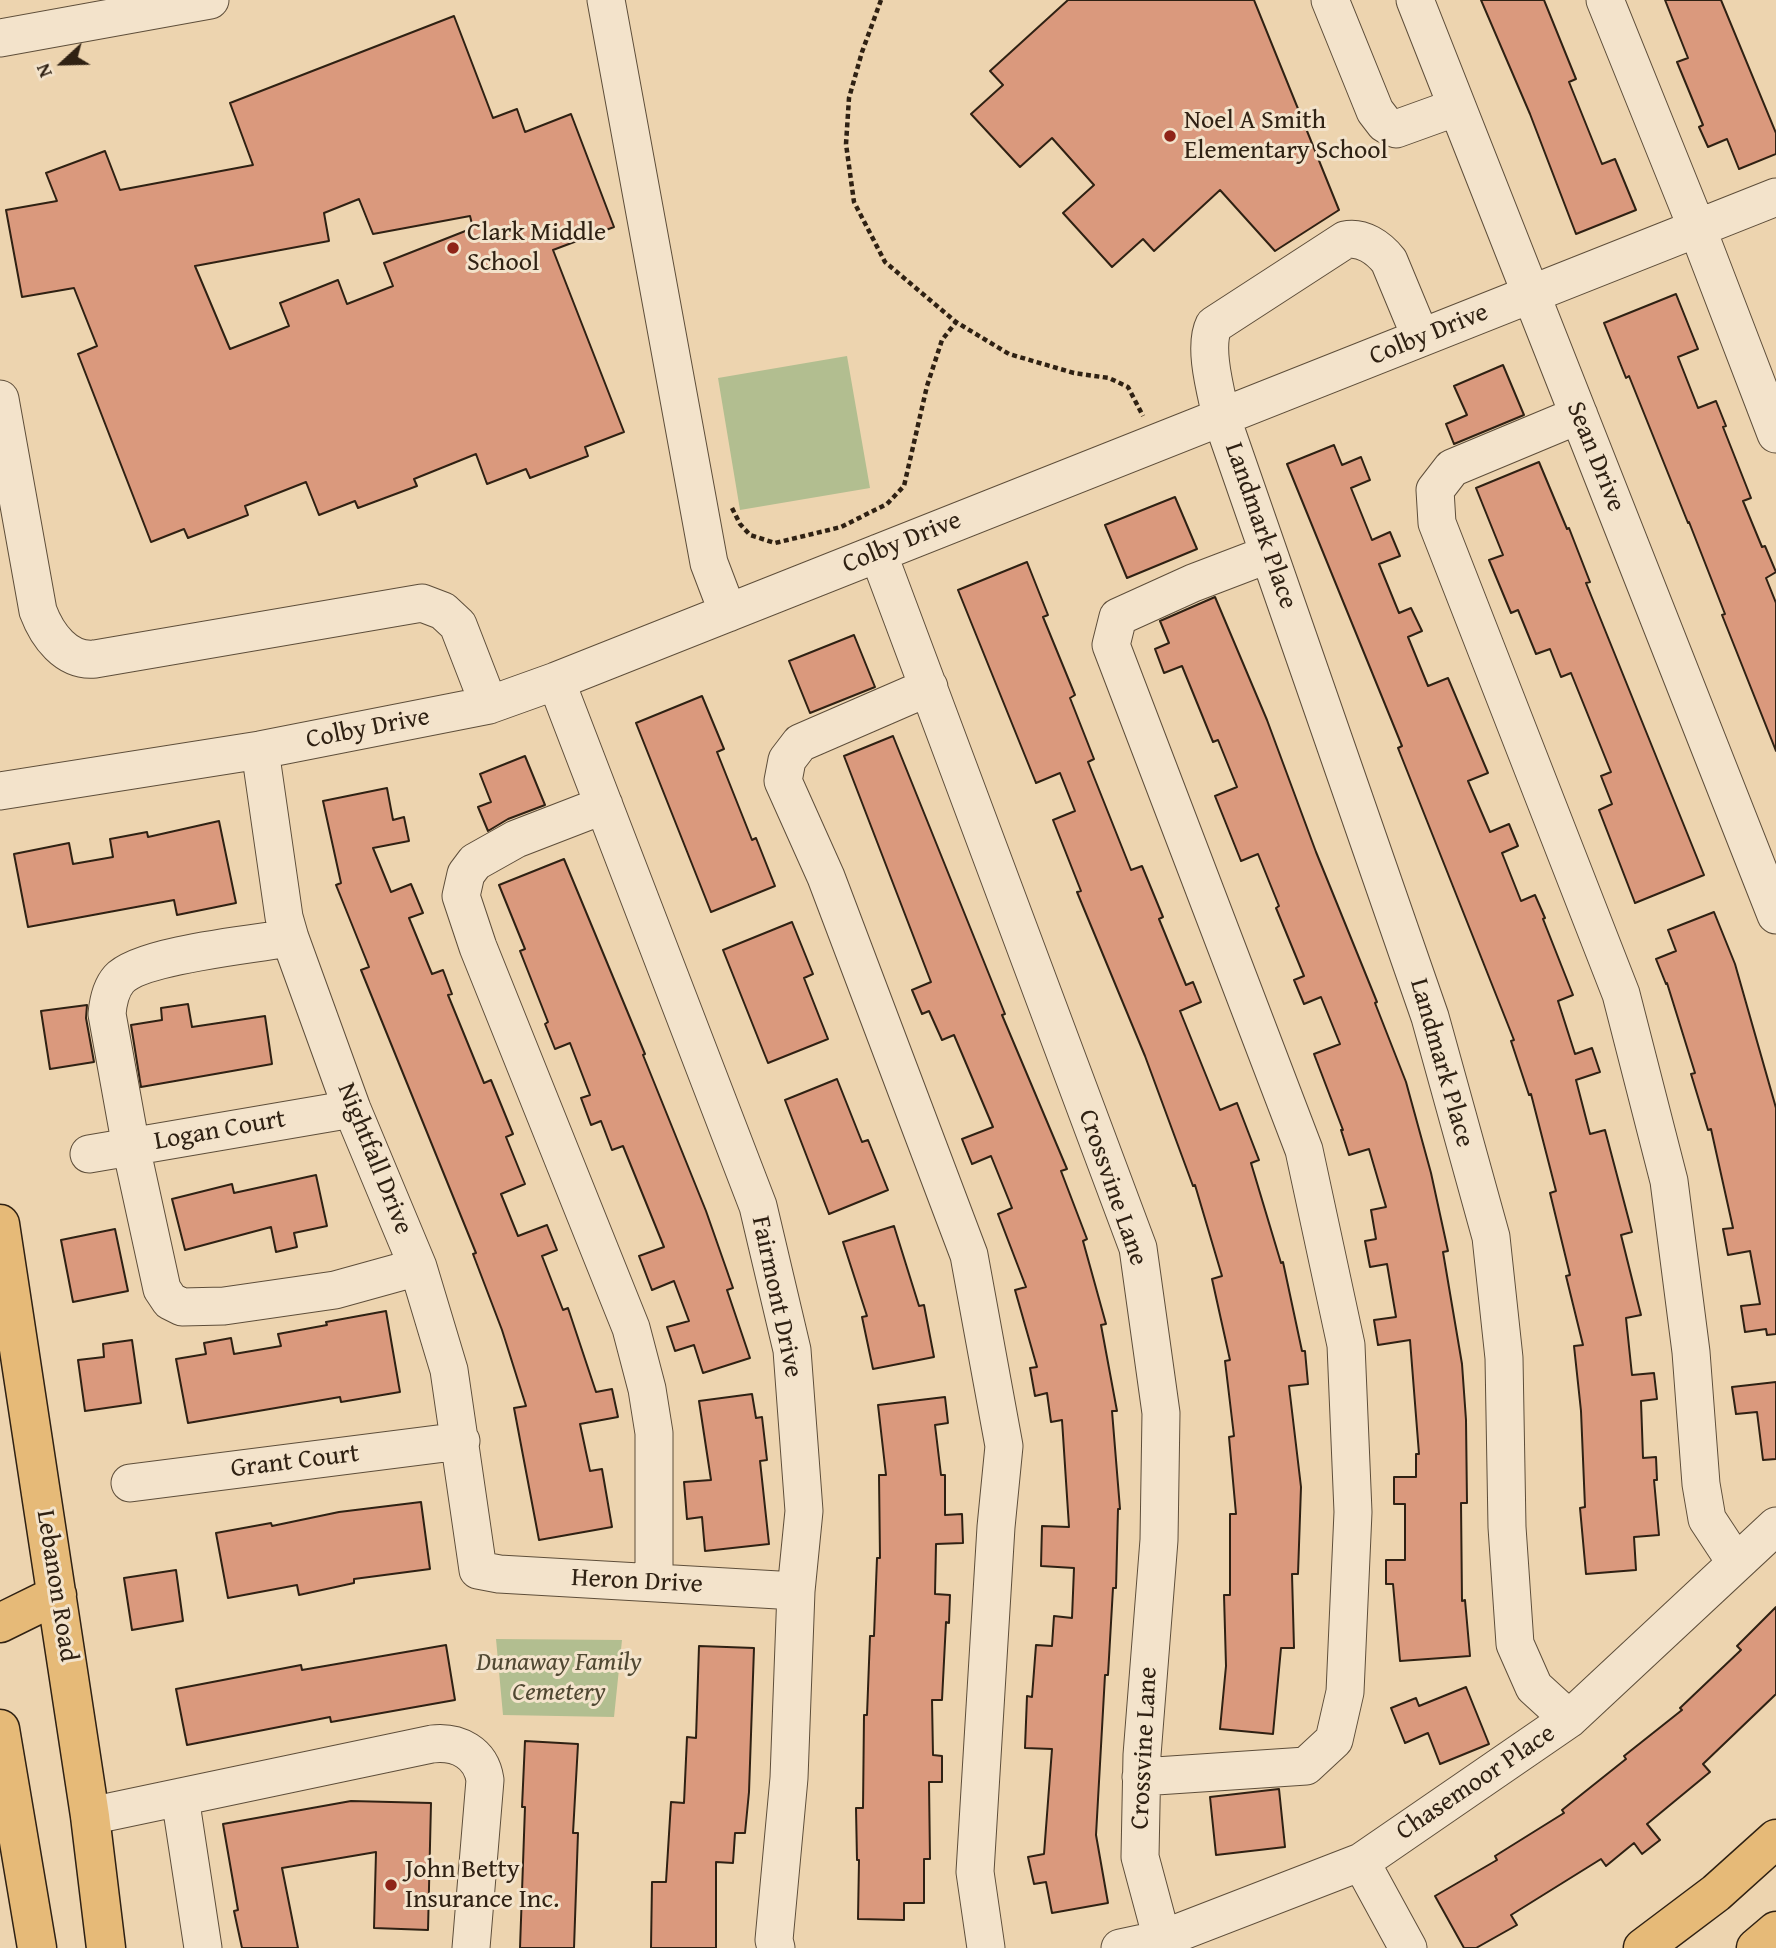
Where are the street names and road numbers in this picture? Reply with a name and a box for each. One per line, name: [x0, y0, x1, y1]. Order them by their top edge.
street label: Colby Drive: [1365, 297, 1493, 373]
street label: Sean Drive: [1559, 397, 1631, 517]
street label: Landmark Place: [1217, 439, 1303, 613]
street label: Colby Drive: [838, 505, 966, 581]
street label: Colby Drive: [304, 702, 432, 756]
street label: Landmark Place: [1402, 975, 1480, 1151]
street label: Nightfall Drive: [330, 1079, 418, 1239]
street label: Logan Court: [152, 1104, 288, 1158]
street label: Crossvine Lane: [1071, 1106, 1153, 1270]
street label: Fairmont Drive: [744, 1213, 808, 1381]
street label: Grant Court: [229, 1439, 361, 1485]
street label: Lebanon Road: [29, 1508, 83, 1664]
street label: Heron Drive: [570, 1563, 704, 1601]
street label: Crossvine Lane: [1125, 1666, 1165, 1830]
street label: Chasemoor Place: [1391, 1718, 1561, 1848]

